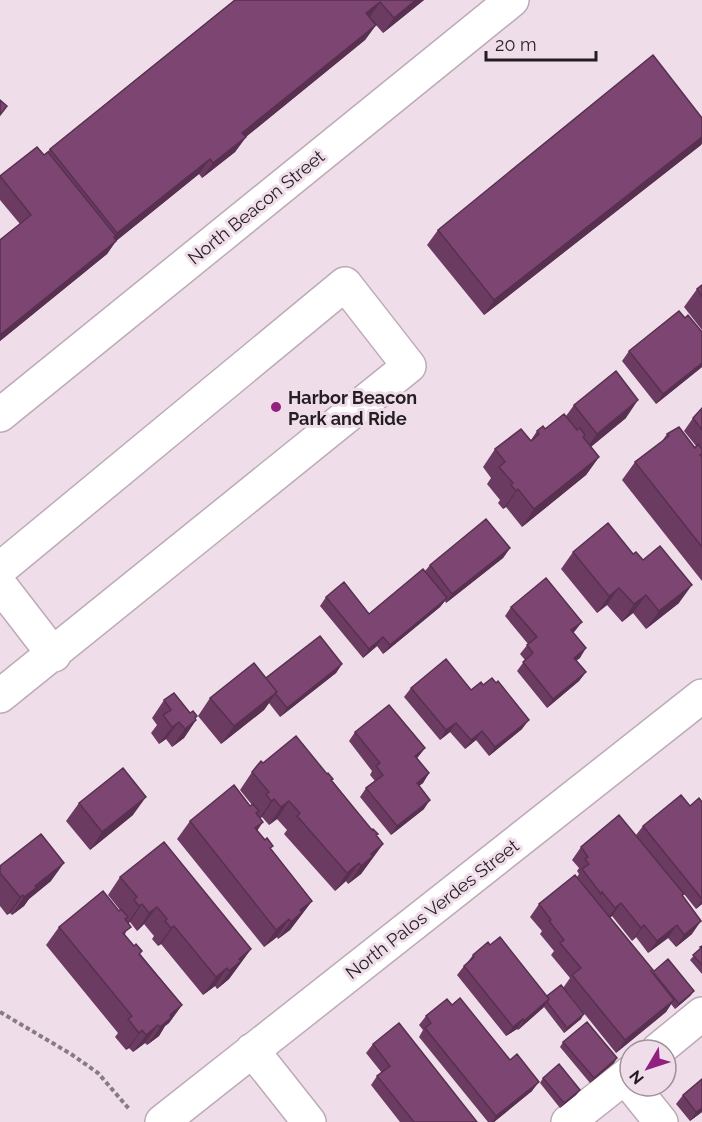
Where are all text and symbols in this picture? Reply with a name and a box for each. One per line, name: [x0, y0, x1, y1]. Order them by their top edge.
scale bar: [486, 24, 596, 62]
text: 20 m: [495, 34, 537, 55]
street label: North Beacon Street: [183, 145, 329, 269]
place label: Harbor Beacon Park and Ride: [288, 387, 417, 429]
marker: Harbor Beacon Park and Ride: [269, 400, 283, 414]
street label: North Palos Verdes Street: [341, 835, 523, 983]
north arrow: [618, 1038, 678, 1098]
text: N: [626, 1066, 648, 1088]

